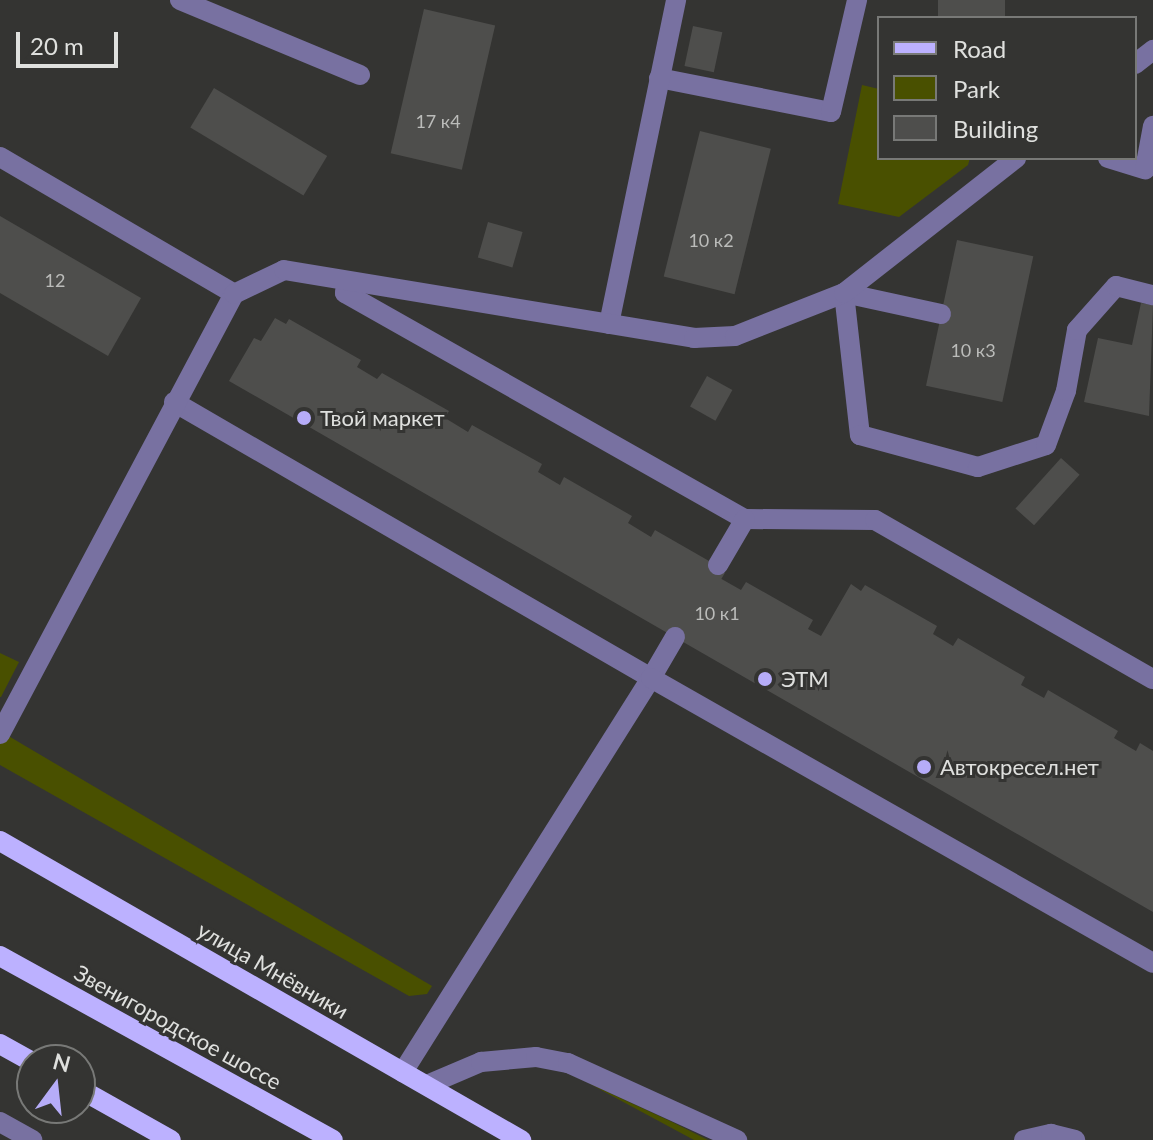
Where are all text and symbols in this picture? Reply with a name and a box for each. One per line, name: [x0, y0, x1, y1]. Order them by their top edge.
scale bar: [20, 16, 122, 66]
legend: [877, 16, 1137, 160]
text: 20 m: [30, 31, 84, 60]
text: Road: [953, 34, 1006, 63]
text: Park: [953, 74, 1000, 103]
house number: 17 к4: [415, 110, 461, 132]
text: Building: [953, 114, 1038, 143]
house number: 10 к2: [688, 229, 734, 251]
house number: 12: [45, 269, 65, 291]
house number: 10 к3: [950, 339, 996, 361]
place label: Твой маркет: [320, 405, 445, 431]
marker: Твой маркет: [295, 409, 313, 427]
house number: 10 к1: [694, 602, 740, 624]
place label: ЭТМ: [781, 666, 829, 692]
marker: ЭТМ: [756, 670, 774, 688]
place label: Автокресел.нет: [940, 754, 1099, 780]
marker: Автокресел.нет: [915, 758, 933, 776]
street label: улица Мнёвники: [193, 916, 353, 1024]
street label: Звенигородское шоссе: [70, 959, 286, 1095]
north arrow: [16, 1044, 96, 1124]
text: N: [50, 1047, 73, 1077]

